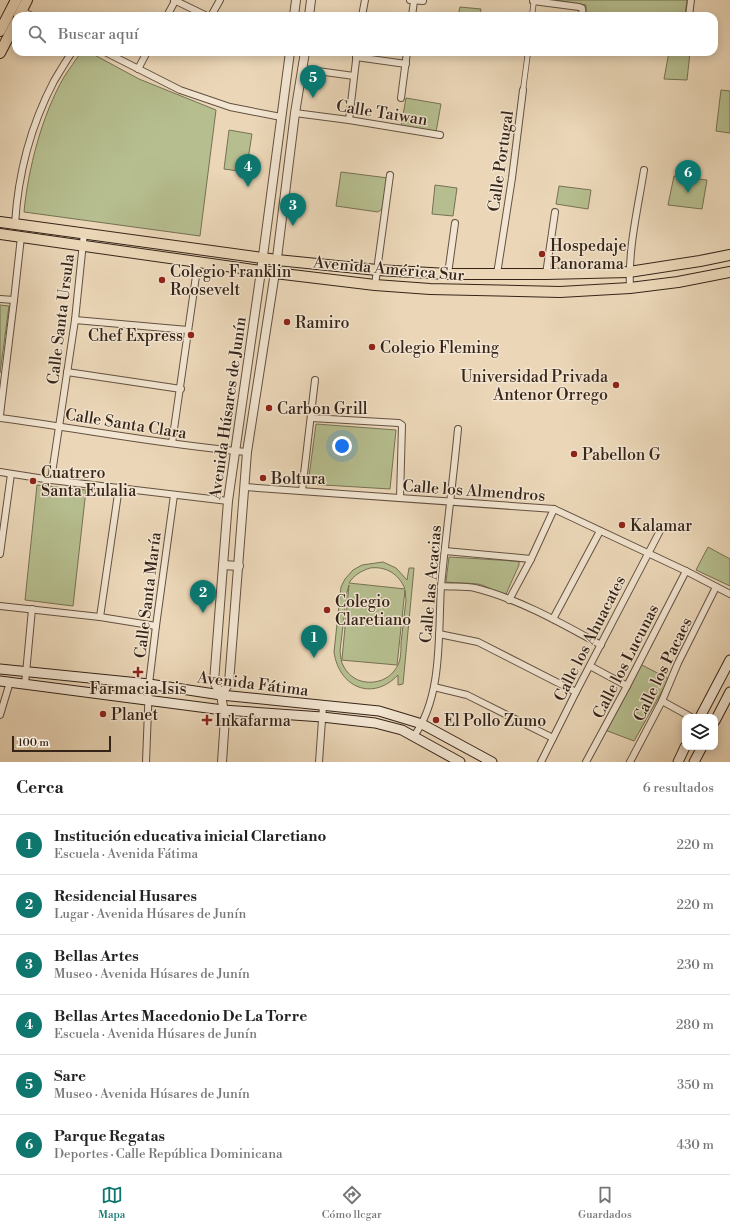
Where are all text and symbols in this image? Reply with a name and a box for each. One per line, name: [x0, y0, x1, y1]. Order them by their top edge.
search box: [12, 12, 718, 56]
icon: search: [26, 23, 48, 45]
text: Buscar aquí: [58, 25, 139, 44]
pin: 5: [300, 65, 326, 98]
street label: Calle Taiwan: [335, 96, 429, 130]
street label: Calle Portugal: [484, 109, 518, 213]
pin: 4: [235, 154, 261, 187]
pin: 6: [675, 160, 701, 193]
pin: 3: [280, 193, 306, 226]
place label: Hospedaje Panorama: [550, 236, 627, 274]
marker: Hospedaje Panorama: [537, 249, 547, 259]
street label: Calle Santa Ursula: [43, 252, 79, 386]
street label: Avenida América Sur: [312, 252, 465, 286]
place label: Colegio Franklin Roosevelt: [170, 262, 292, 300]
marker: Colegio Franklin Roosevelt: [157, 275, 167, 285]
place label: Ramiro: [295, 313, 350, 333]
street label: Avenida Húsares de Junín: [205, 315, 251, 502]
marker: Ramiro: [282, 317, 292, 327]
place label: Chef Express: [88, 326, 183, 346]
marker: Chef Express: [186, 330, 196, 340]
place label: Colegio Fleming: [380, 338, 500, 358]
marker: Colegio Fleming: [367, 342, 377, 352]
place label: Universidad Privada Antenor Orrego: [461, 367, 609, 405]
marker: Universidad Privada Antenor Orrego: [611, 380, 621, 390]
place label: Carbon Grill: [277, 399, 368, 419]
marker: Carbon Grill: [264, 403, 274, 413]
street label: Calle Santa Clara: [64, 405, 189, 444]
your location: [332, 436, 352, 456]
place label: Pabellon G: [582, 445, 661, 465]
marker: Pabellon G: [569, 449, 579, 459]
place label: Cuatrero Santa Eulalia: [41, 463, 137, 501]
place label: Boltura: [270, 469, 327, 489]
marker: Boltura: [258, 473, 268, 483]
marker: Cuatrero Santa Eulalia: [28, 476, 38, 486]
street label: Calle los Almendros: [402, 476, 546, 506]
place label: Kalamar: [630, 516, 692, 536]
marker: Kalamar: [617, 520, 627, 530]
street label: Calle las Acacias: [416, 524, 446, 644]
street label: Calle Santa María: [130, 530, 166, 659]
street label: Calle los Ahuacates: [550, 572, 630, 705]
pin: 2: [190, 580, 216, 613]
place label: Colegio Claretiano: [335, 592, 411, 630]
street label: Calle los Lucunas: [588, 601, 663, 722]
marker: Colegio Claretiano: [322, 605, 332, 615]
street label: Calle los Pacaes: [629, 614, 697, 725]
pin: 1: [301, 625, 327, 658]
marker: Farmacia Isis: [133, 667, 143, 677]
street label: Avenida Fátima: [195, 667, 311, 701]
place label: Farmacia Isis: [89, 679, 187, 699]
place label: Planet: [111, 705, 158, 725]
marker: Planet: [98, 709, 108, 719]
place label: Inkafarma: [215, 711, 292, 731]
place label: El Pollo Zumo: [444, 711, 546, 731]
map controls: [682, 714, 718, 750]
button: layers: [682, 714, 718, 750]
marker: Inkafarma: [202, 715, 212, 725]
marker: El Pollo Zumo: [431, 715, 441, 725]
scale bar: [12, 734, 111, 753]
text: 100 m: [18, 736, 49, 750]
text: Cerca: [16, 777, 64, 799]
text: 6 resultados: [643, 780, 714, 796]
text: Institución educativa inicial Claretiano: [54, 827, 326, 846]
text: 1: [26, 837, 32, 853]
text: 220 m: [676, 837, 714, 853]
text: Escuela · Avenida Fátima: [54, 846, 198, 862]
text: Residencial Husares: [54, 887, 197, 906]
text: 2: [25, 897, 33, 913]
text: 220 m: [676, 897, 714, 913]
text: Lugar · Avenida Húsares de Junín: [54, 906, 246, 922]
text: Bellas Artes: [54, 947, 139, 966]
text: 3: [25, 957, 33, 973]
text: 230 m: [677, 957, 714, 973]
text: Museo · Avenida Húsares de Junín: [54, 966, 250, 982]
text: Bellas Artes Macedonio De La Torre: [54, 1007, 307, 1026]
text: 4: [25, 1017, 33, 1033]
text: 280 m: [676, 1017, 714, 1033]
text: Escuela · Avenida Húsares de Junín: [54, 1026, 257, 1042]
text: Sare: [54, 1067, 86, 1086]
text: 5: [25, 1077, 33, 1093]
text: 350 m: [677, 1077, 714, 1093]
text: Museo · Avenida Húsares de Junín: [54, 1086, 250, 1102]
text: Parque Regatas: [54, 1127, 165, 1146]
text: 6: [25, 1137, 33, 1153]
text: 430 m: [676, 1137, 714, 1153]
text: Deportes · Calle República Dominicana: [54, 1146, 283, 1162]
tab: Mapa: [98, 1184, 125, 1222]
tab: Cómo llegar: [322, 1184, 382, 1222]
tab: Guardados: [578, 1184, 632, 1222]

